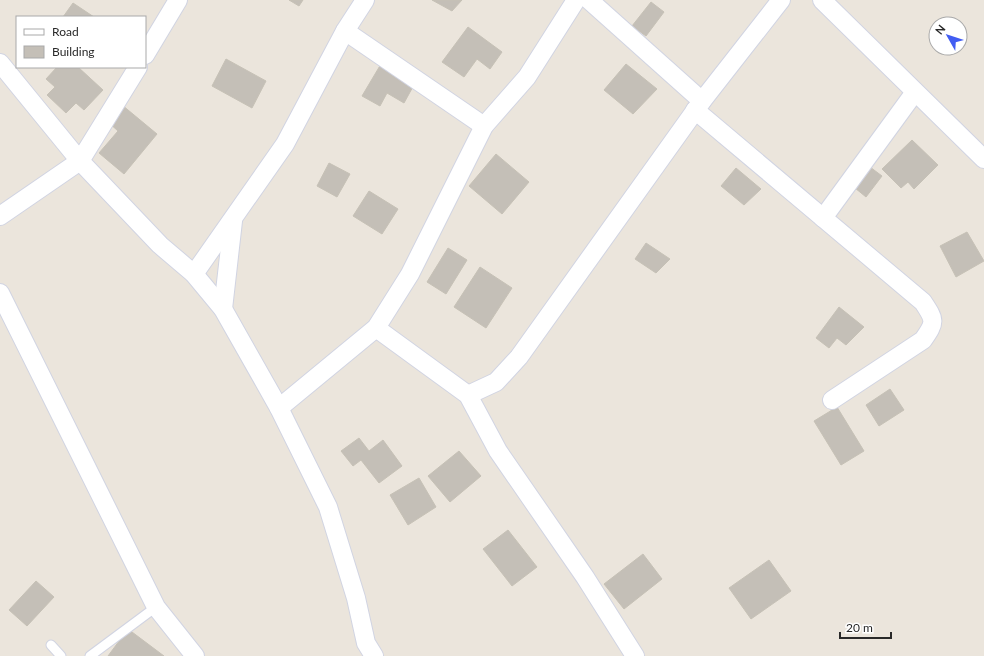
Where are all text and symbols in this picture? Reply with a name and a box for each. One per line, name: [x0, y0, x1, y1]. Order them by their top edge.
legend: [16, 16, 146, 68]
north arrow: [928, 16, 968, 56]
text: N: [932, 22, 948, 37]
text: Road: [52, 24, 79, 39]
text: Building: [52, 44, 95, 59]
scale bar: [840, 614, 891, 640]
text: 20 m: [846, 620, 873, 635]

